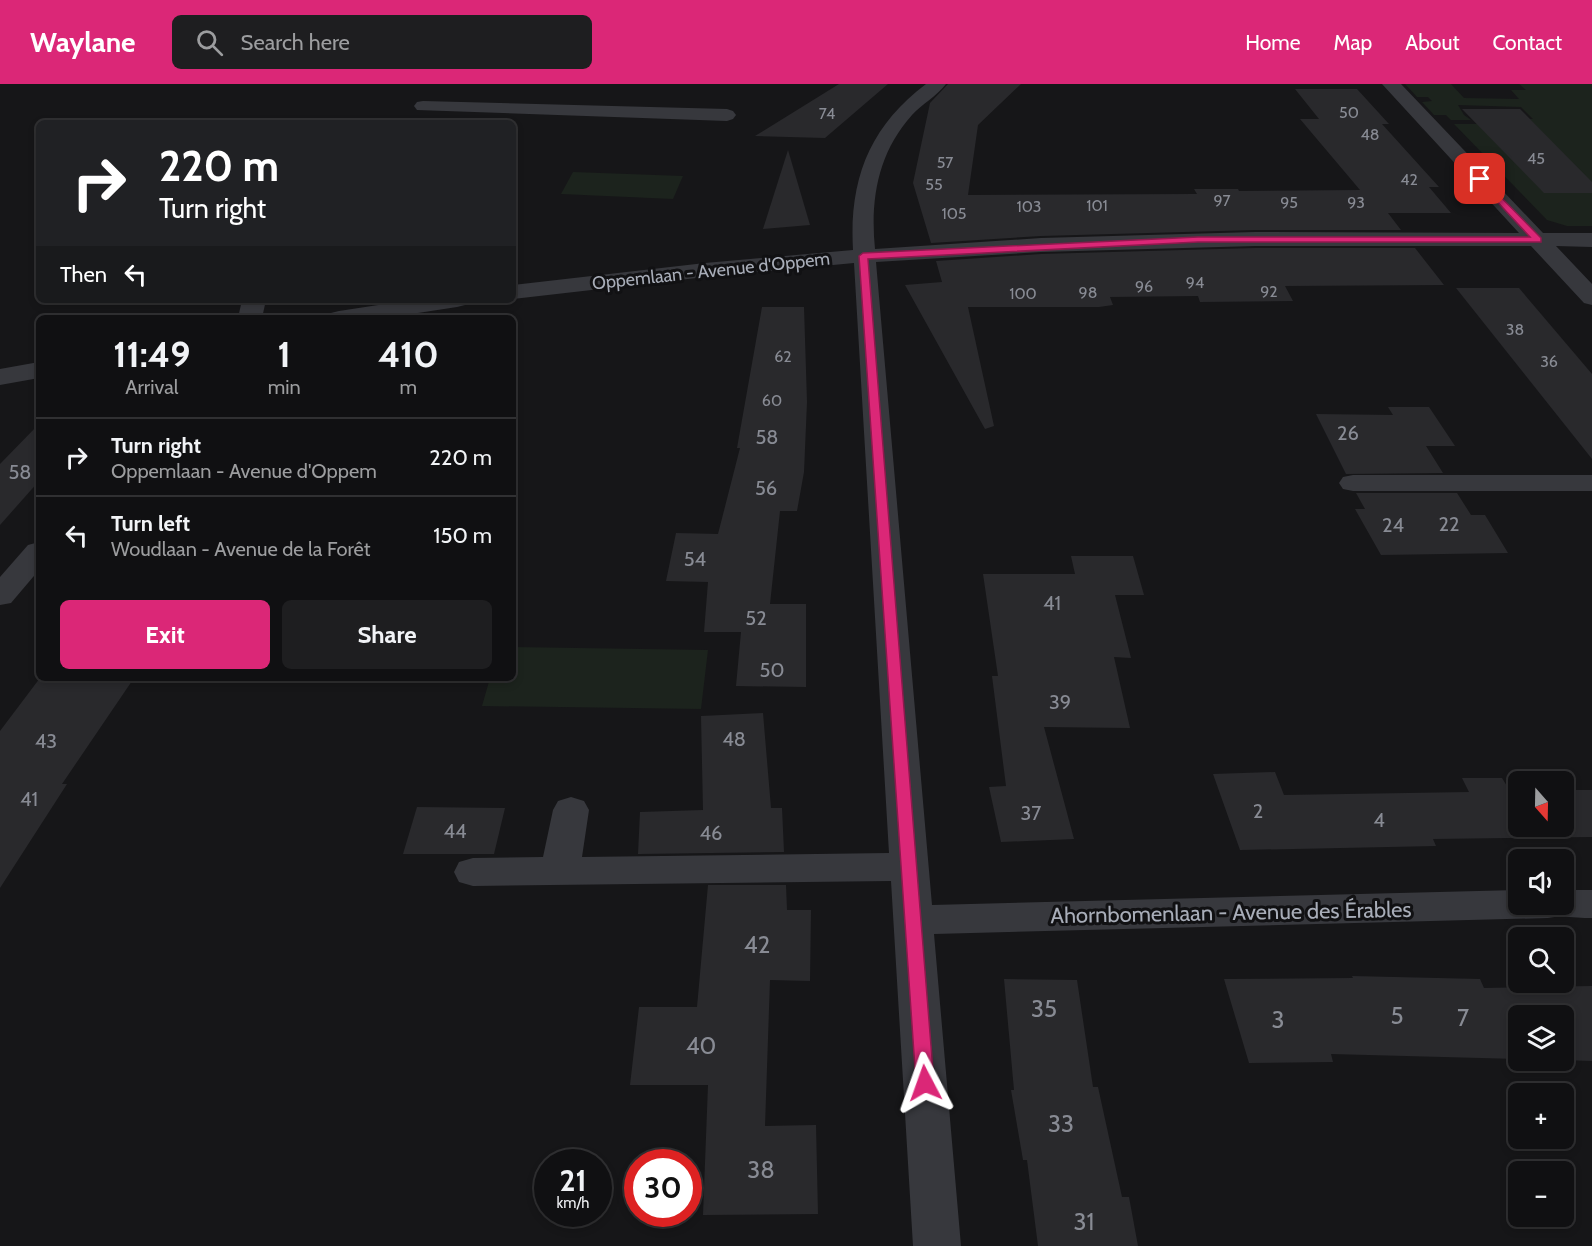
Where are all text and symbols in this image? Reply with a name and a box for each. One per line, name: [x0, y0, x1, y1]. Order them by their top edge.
search box: [172, 15, 592, 69]
text: Waylane: [30, 25, 136, 59]
icon: search: [193, 26, 226, 59]
text: Search here: [241, 29, 350, 56]
text: Home: [1245, 30, 1301, 55]
text: Map: [1334, 30, 1372, 55]
text: About: [1405, 30, 1459, 55]
text: Contact: [1492, 30, 1562, 55]
house number: 50: [1339, 103, 1359, 122]
house number: 74: [819, 104, 835, 123]
house number: 48: [1361, 125, 1379, 144]
text: 220 m: [159, 140, 279, 192]
icon: right: [60, 144, 138, 222]
house number: 45: [1527, 149, 1545, 168]
house number: 57: [937, 153, 953, 172]
pin: [1454, 153, 1505, 204]
icon: arrive: [1463, 162, 1496, 195]
house number: 42: [1400, 170, 1418, 189]
house number: 55: [925, 175, 943, 194]
house number: 97: [1213, 191, 1231, 210]
text: Turn right: [159, 192, 266, 225]
house number: 95: [1280, 193, 1298, 212]
house number: 93: [1347, 193, 1365, 212]
house number: 101: [1086, 196, 1108, 215]
house number: 103: [1016, 197, 1042, 216]
house number: 105: [941, 204, 967, 223]
street label: Oppemlaan - Avenue d'Oppem: [591, 248, 831, 294]
icon: left: [119, 258, 152, 291]
text: Then: [60, 261, 107, 288]
house number: 94: [1186, 273, 1204, 292]
house number: 96: [1135, 277, 1153, 296]
house number: 92: [1260, 282, 1278, 301]
house number: 98: [1079, 283, 1097, 302]
house number: 100: [1009, 284, 1037, 303]
house number: 38: [1506, 320, 1524, 339]
text: 11:49: [113, 332, 190, 376]
text: 1: [278, 332, 291, 376]
text: 410: [378, 332, 439, 376]
house number: 62: [774, 347, 792, 366]
house number: 36: [1540, 352, 1558, 371]
text: Arrival: [125, 375, 178, 399]
text: min: [268, 375, 301, 399]
text: m: [400, 375, 417, 399]
house number: 60: [762, 391, 782, 410]
house number: 26: [1337, 421, 1359, 445]
house number: 58: [756, 425, 778, 449]
text: Turn right: [111, 432, 201, 459]
icon: right: [60, 441, 93, 474]
text: 220 m: [429, 444, 492, 471]
text: Oppemlaan - Avenue d'Oppem: [111, 459, 377, 483]
house number: 58: [9, 460, 31, 484]
house number: 56: [755, 476, 777, 500]
text: Turn left: [111, 510, 190, 537]
house number: 22: [1439, 512, 1459, 536]
house number: 24: [1382, 513, 1404, 537]
icon: left: [60, 519, 93, 552]
text: 150 m: [433, 522, 492, 549]
text: Woudlaan - Avenue de la Forêt: [111, 537, 371, 561]
house number: 54: [684, 547, 707, 571]
house number: 41: [1043, 591, 1061, 615]
button: Exit: [60, 600, 270, 669]
button: Share: [282, 600, 492, 669]
house number: 52: [745, 606, 767, 630]
house number: 50: [760, 658, 784, 682]
house number: 39: [1049, 690, 1071, 714]
house number: 48: [722, 727, 746, 751]
house number: 43: [35, 729, 57, 753]
north arrow: [1508, 771, 1574, 837]
map controls: [1508, 771, 1574, 1227]
house number: 41: [20, 787, 38, 811]
house number: 2: [1253, 799, 1263, 823]
house number: 37: [1021, 801, 1041, 825]
house number: 4: [1373, 808, 1385, 832]
house number: 44: [443, 819, 467, 843]
house number: 46: [700, 821, 722, 845]
button: sound: [1508, 849, 1574, 915]
street label: Ahornbomenlaan - Avenue des Érables: [1050, 896, 1412, 929]
button: search: [1508, 927, 1574, 993]
house number: 42: [744, 930, 770, 959]
house number: 35: [1031, 994, 1057, 1023]
house number: 5: [1391, 1001, 1403, 1030]
house number: 7: [1457, 1003, 1469, 1032]
house number: 3: [1272, 1005, 1284, 1034]
button: layers: [1508, 1005, 1574, 1071]
house number: 40: [686, 1031, 716, 1060]
position arrow: [893, 1051, 957, 1115]
button: +: [1508, 1083, 1574, 1149]
house number: 33: [1048, 1109, 1074, 1138]
speed limit sign: 30: [624, 1149, 702, 1227]
house number: 38: [747, 1155, 775, 1184]
button: −: [1508, 1161, 1574, 1227]
text: 21: [560, 1162, 586, 1199]
text: km/h: [557, 1194, 589, 1212]
house number: 31: [1074, 1207, 1094, 1236]

